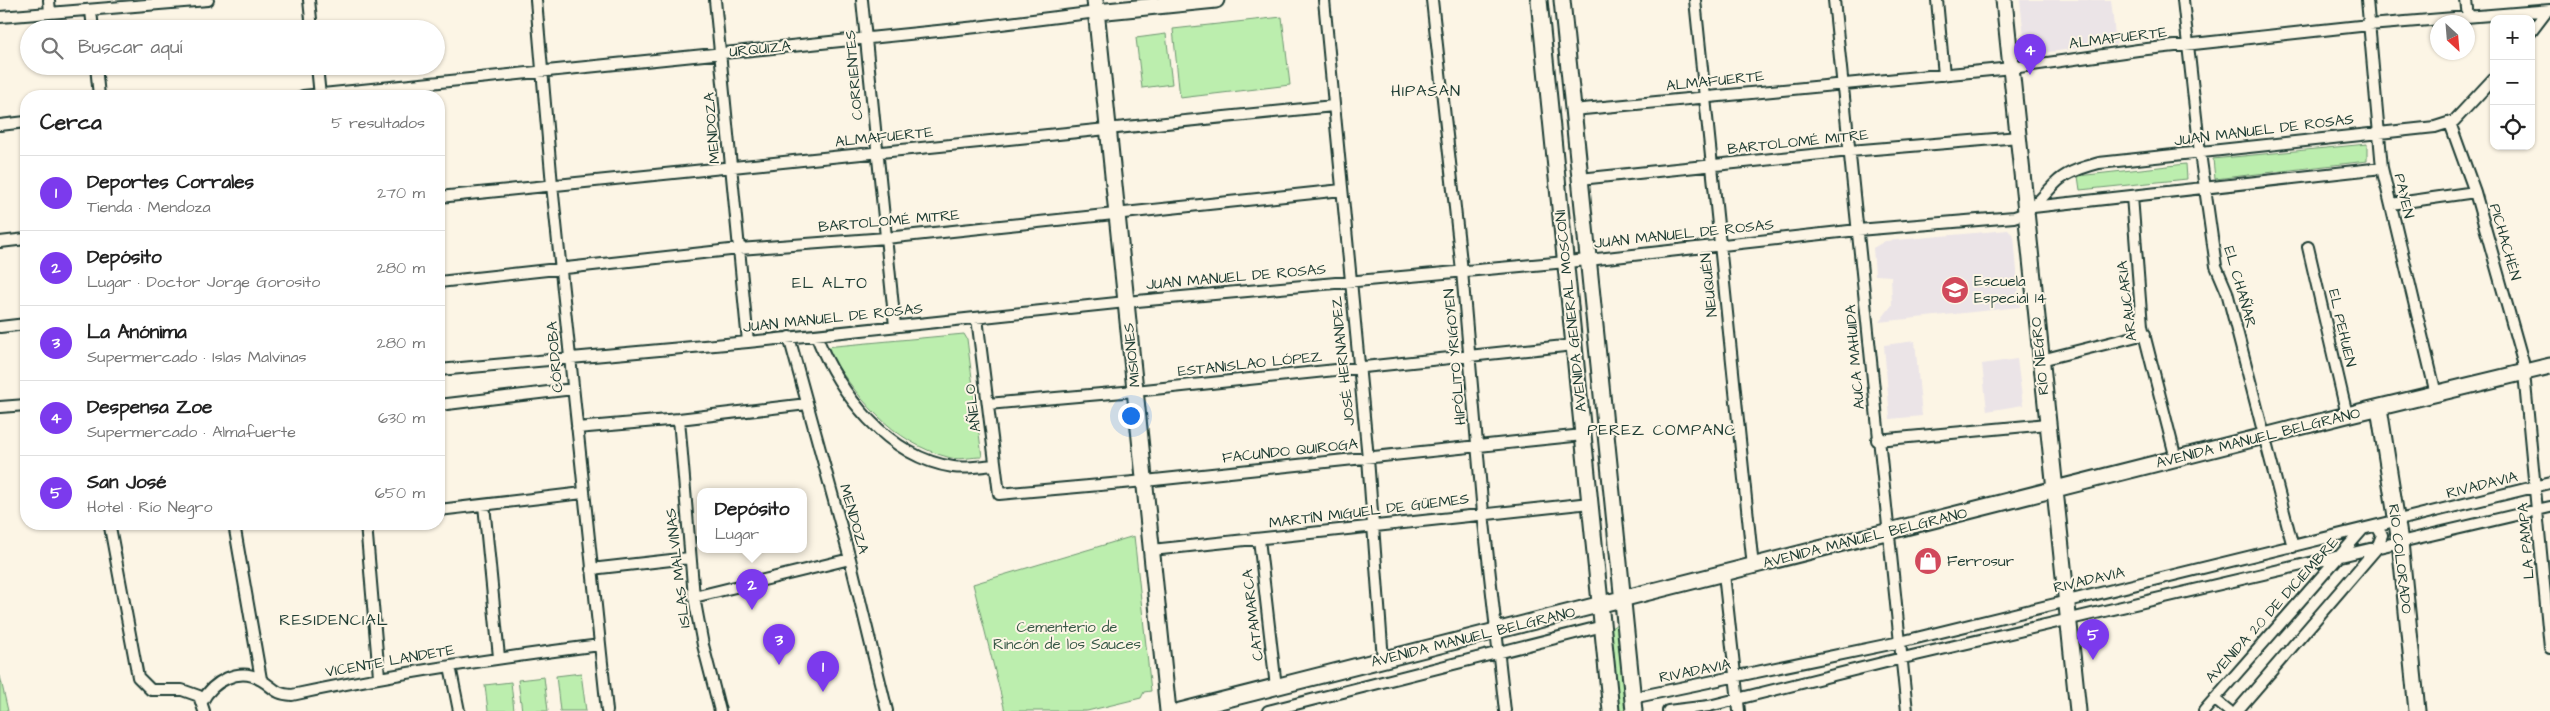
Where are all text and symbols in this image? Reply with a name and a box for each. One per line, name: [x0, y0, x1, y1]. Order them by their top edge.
north arrow: [2430, 15, 2475, 60]
map controls: [2490, 15, 2535, 150]
button: +: [2490, 15, 2535, 60]
search box: [20, 20, 445, 75]
street label: ALMAFUERTE: [2068, 22, 2168, 54]
street label: CORRIENTES: [840, 29, 868, 121]
icon: search: [38, 34, 66, 62]
text: Buscar aquí: [78, 34, 182, 61]
pin: 4: [2014, 34, 2046, 75]
street label: URQUIZA: [728, 35, 792, 63]
button: −: [2490, 60, 2535, 105]
street label: ALMAFUERTE: [1665, 65, 1765, 97]
district label: HIPASAN: [1391, 80, 1461, 102]
street label: MENDOZA: [698, 91, 726, 165]
button: locate: [2490, 105, 2535, 150]
text: Cerca: [40, 108, 102, 137]
street label: JUAN MANUEL DE ROSAS: [2173, 109, 2355, 151]
text: 5 resultados: [331, 112, 425, 134]
street label: ALMAFUERTE: [834, 121, 934, 153]
street label: BARTOLOMÉ MITRE: [1726, 124, 1870, 160]
text: Deportes Corrales: [87, 169, 254, 196]
street label: PAYEN: [2389, 171, 2419, 221]
text: 1: [55, 182, 57, 204]
text: 270 m: [377, 182, 425, 204]
text: Tienda · Mendoza: [87, 196, 211, 218]
street label: PICHACHÉN: [2484, 201, 2526, 283]
street label: BARTOLOMÉ MITRE: [818, 204, 961, 238]
street label: AVENIDA GENERAL MOSCONI: [1550, 209, 1592, 413]
street label: JUAN MANUEL DE ROSAS: [1593, 214, 1775, 254]
text: Depósito: [87, 244, 162, 271]
street label: EL CHAÑAR: [2218, 244, 2262, 330]
street label: NEUQUÉN: [1695, 252, 1723, 318]
text: 2: [51, 257, 61, 279]
text: 280 m: [377, 257, 425, 279]
street label: JUAN MANUEL DE ROSAS: [1145, 259, 1327, 295]
street label: ARAUCARIA: [2112, 259, 2142, 343]
text: Lugar · Doctor Jorge Gorosito: [87, 271, 320, 293]
place label: Escuela Especial 14: [1974, 271, 2047, 309]
district label: EL ALTO: [792, 272, 868, 294]
school or university icon: Escuela Especial 14: [1940, 275, 1970, 305]
street label: EL PEHUEN: [2323, 287, 2361, 369]
street label: HIPÓLITO YRIGOYEN: [1439, 288, 1471, 426]
street label: JOSÉ HERNANDEZ: [1326, 295, 1360, 427]
street label: JUAN MANUEL DE ROSAS: [742, 298, 924, 338]
street label: AUCA MAHUIDA: [1840, 303, 1870, 410]
street label: RÍO NEGRO: [2025, 316, 2055, 396]
text: La Anónima: [87, 319, 187, 346]
street label: CÓRDOBA: [541, 320, 569, 393]
street label: MISIONES: [1118, 321, 1146, 388]
text: 3: [52, 332, 60, 354]
text: 280 m: [377, 332, 425, 354]
text: Supermercado · Islas Malvinas: [87, 346, 307, 368]
street label: ESTANISLAO LÓPEZ: [1177, 346, 1324, 382]
street label: AÑELO: [960, 383, 986, 433]
text: Despensa Zoe: [87, 394, 212, 421]
street label: AVENIDA MANUEL BELGRANO: [2154, 402, 2362, 474]
your location: [1118, 403, 1144, 429]
text: 4: [51, 407, 61, 429]
text: 630 m: [378, 407, 425, 429]
district label: PEREZ COMPANC: [1587, 419, 1737, 441]
text: Supermercado · Almafuerte: [87, 421, 296, 443]
street label: FACUNDO QUIROGA: [1221, 433, 1359, 469]
street label: RIVADAVIA: [2444, 466, 2520, 504]
text: San José: [87, 469, 167, 496]
text: 5: [50, 482, 62, 504]
text: 650 m: [375, 482, 425, 504]
street label: MENDOZA: [834, 482, 874, 557]
popup: [697, 488, 807, 553]
street label: MARTÍN MIGUEL DE GÜEMES: [1268, 488, 1471, 534]
text: Hotel · Río Negro: [87, 496, 212, 518]
text: Depósito: [715, 496, 789, 523]
street label: LA PAMPA: [2512, 501, 2540, 580]
street label: AVENIDA MANUEL BELGRANO: [1761, 502, 1969, 574]
street label: RÍO COLORADO: [2383, 503, 2417, 615]
street label: ISLAS MALVINAS: [660, 507, 696, 629]
text: Lugar: [715, 523, 759, 545]
street label: AVENIDA 20 DE DICIEMBRE: [2201, 532, 2343, 688]
shop icon: Ferrosur: [1913, 546, 1943, 576]
place label: Ferrosur: [1947, 551, 2014, 572]
street label: RIVADAVIA: [2051, 562, 2127, 598]
street label: CATAMARCA: [1237, 568, 1269, 662]
pin: 2: [736, 569, 768, 610]
street label: AVENIDA MANUEL BELGRANO: [1369, 601, 1577, 673]
district label: RESIDENCIAL: [279, 609, 389, 631]
park label: Cementerio de Rincón de los Sauces: [993, 617, 1141, 655]
pin: 5: [2077, 619, 2109, 660]
pin: 3: [763, 624, 795, 665]
street label: VICENTE LANDETE: [324, 639, 456, 683]
pin: 1: [807, 651, 839, 692]
street label: RIVADAVIA: [1657, 654, 1733, 688]

